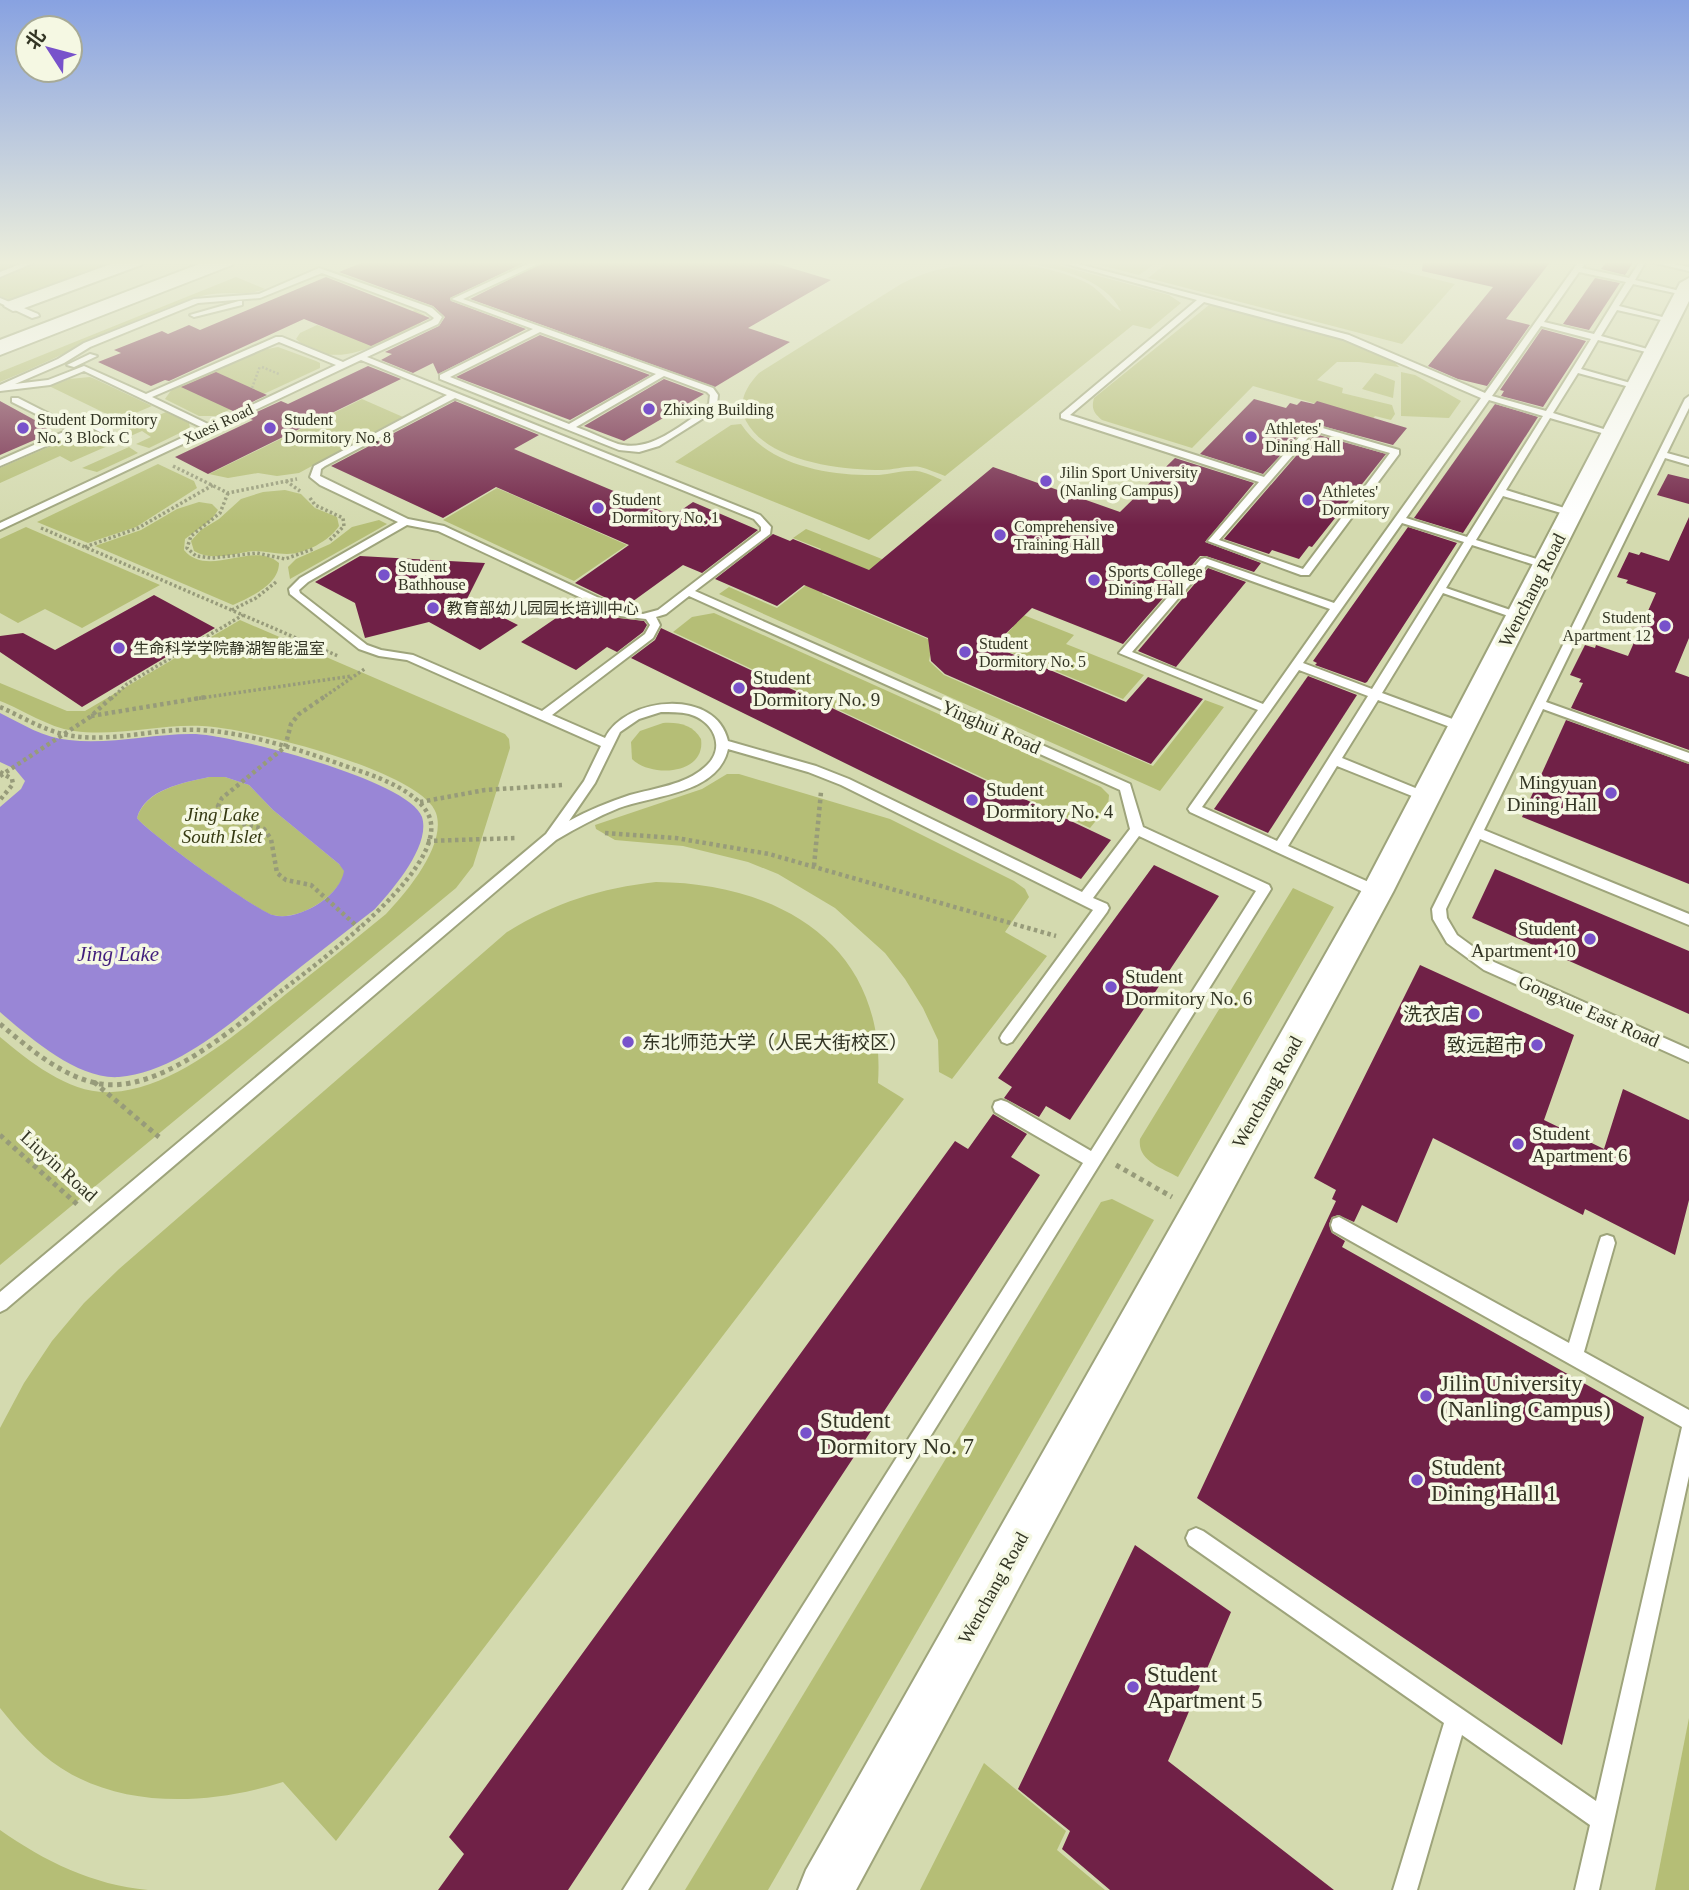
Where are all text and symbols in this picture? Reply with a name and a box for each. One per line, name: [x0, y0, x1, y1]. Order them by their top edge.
north arrow: [14, 14, 84, 84]
text: 北: [22, 25, 50, 53]
street label: Xuesi Road: [180, 400, 256, 448]
marker: Zhixing Building: [641, 401, 657, 417]
place label: Zhixing Building: [663, 401, 774, 419]
place label: Student Dormitory No. 3 Block C: [37, 411, 157, 446]
place label: Student Dormitory No. 8: [284, 411, 391, 447]
marker: Student Dormitory No. 3 Block C: [15, 420, 31, 436]
marker: Student Dormitory No. 8: [262, 420, 278, 436]
place label: Athletes' Dining Hall: [1265, 420, 1342, 456]
marker: Athletes' Dining Hall: [1243, 429, 1259, 445]
place label: Jilin Sport University (Nanling Campus): [1060, 464, 1198, 500]
marker: Jilin Sport University (Nanling Campus): [1038, 473, 1054, 489]
place label: Athletes' Dormitory: [1322, 483, 1390, 519]
place label: Student Dormitory No. 1: [612, 491, 719, 527]
marker: Athletes' Dormitory: [1300, 492, 1316, 508]
marker: Student Dormitory No. 1: [590, 500, 606, 516]
place label: Comprehensive Training Hall: [1014, 518, 1114, 554]
marker: Comprehensive Training Hall: [992, 527, 1008, 543]
street label: Wenchang Road: [1494, 529, 1570, 650]
place label: Student Bathhouse: [398, 558, 466, 593]
place label: Sports College Dining Hall: [1108, 563, 1203, 599]
marker: Student Bathhouse: [376, 567, 392, 583]
marker: Sports College Dining Hall: [1086, 572, 1102, 588]
marker: 教育部幼儿园园长培训中心: [425, 600, 441, 616]
place label: 教育部幼儿园园长培训中心: [447, 600, 639, 617]
place label: Student Apartment 12: [1563, 609, 1652, 645]
marker: Student Apartment 12: [1657, 618, 1673, 634]
place label: Student Dormitory No. 5: [979, 635, 1086, 671]
marker: 生命科学学院静湖智能温室: [111, 640, 127, 656]
place label: 生命科学学院静湖智能温室: [133, 640, 325, 657]
marker: Student Dormitory No. 5: [957, 644, 973, 660]
place label: Student Dormitory No. 9: [753, 667, 880, 710]
marker: Student Dormitory No. 9: [731, 680, 747, 696]
street label: Yinghui Road: [938, 696, 1044, 758]
place label: Mingyuan Dining Hall: [1507, 772, 1597, 815]
place label: Student Dormitory No. 4: [986, 779, 1114, 822]
marker: Mingyuan Dining Hall: [1603, 785, 1619, 801]
marker: Student Dormitory No. 4: [964, 792, 980, 808]
park label: Jing Lake South Islet: [182, 804, 263, 847]
place label: Student Apartment 10: [1471, 918, 1577, 961]
marker: Student Apartment 10: [1582, 931, 1598, 947]
water label: Jing Lake: [77, 942, 159, 966]
place label: Student Dormitory No. 6: [1125, 966, 1252, 1009]
street label: Gongxue East Road: [1515, 970, 1663, 1052]
marker: Student Dormitory No. 6: [1103, 979, 1119, 995]
place label: 洗衣店: [1403, 1004, 1460, 1025]
marker: 洗衣店: [1466, 1006, 1482, 1022]
place label: 东北师范大学（人民大街校区）: [642, 1032, 908, 1053]
street label: Wenchang Road: [1228, 1032, 1307, 1152]
marker: 东北师范大学（人民大街校区）: [620, 1034, 636, 1050]
place label: 致远超市: [1447, 1035, 1523, 1056]
marker: 致远超市: [1529, 1037, 1545, 1053]
place label: Student Apartment 6: [1532, 1123, 1628, 1166]
street label: Liuyin Road: [16, 1126, 102, 1206]
marker: Student Apartment 6: [1510, 1136, 1526, 1152]
place label: Jilin University (Nanling Campus): [1440, 1371, 1611, 1422]
marker: Jilin University (Nanling Campus): [1418, 1388, 1434, 1404]
place label: Student Dormitory No. 7: [820, 1408, 974, 1459]
marker: Student Dormitory No. 7: [798, 1425, 814, 1441]
place label: Student Dining Hall 1: [1431, 1455, 1558, 1506]
marker: Student Dining Hall 1: [1409, 1472, 1425, 1488]
street label: Wenchang Road: [954, 1528, 1033, 1648]
place label: Student Apartment 5: [1147, 1662, 1263, 1713]
marker: Student Apartment 5: [1125, 1679, 1141, 1695]

